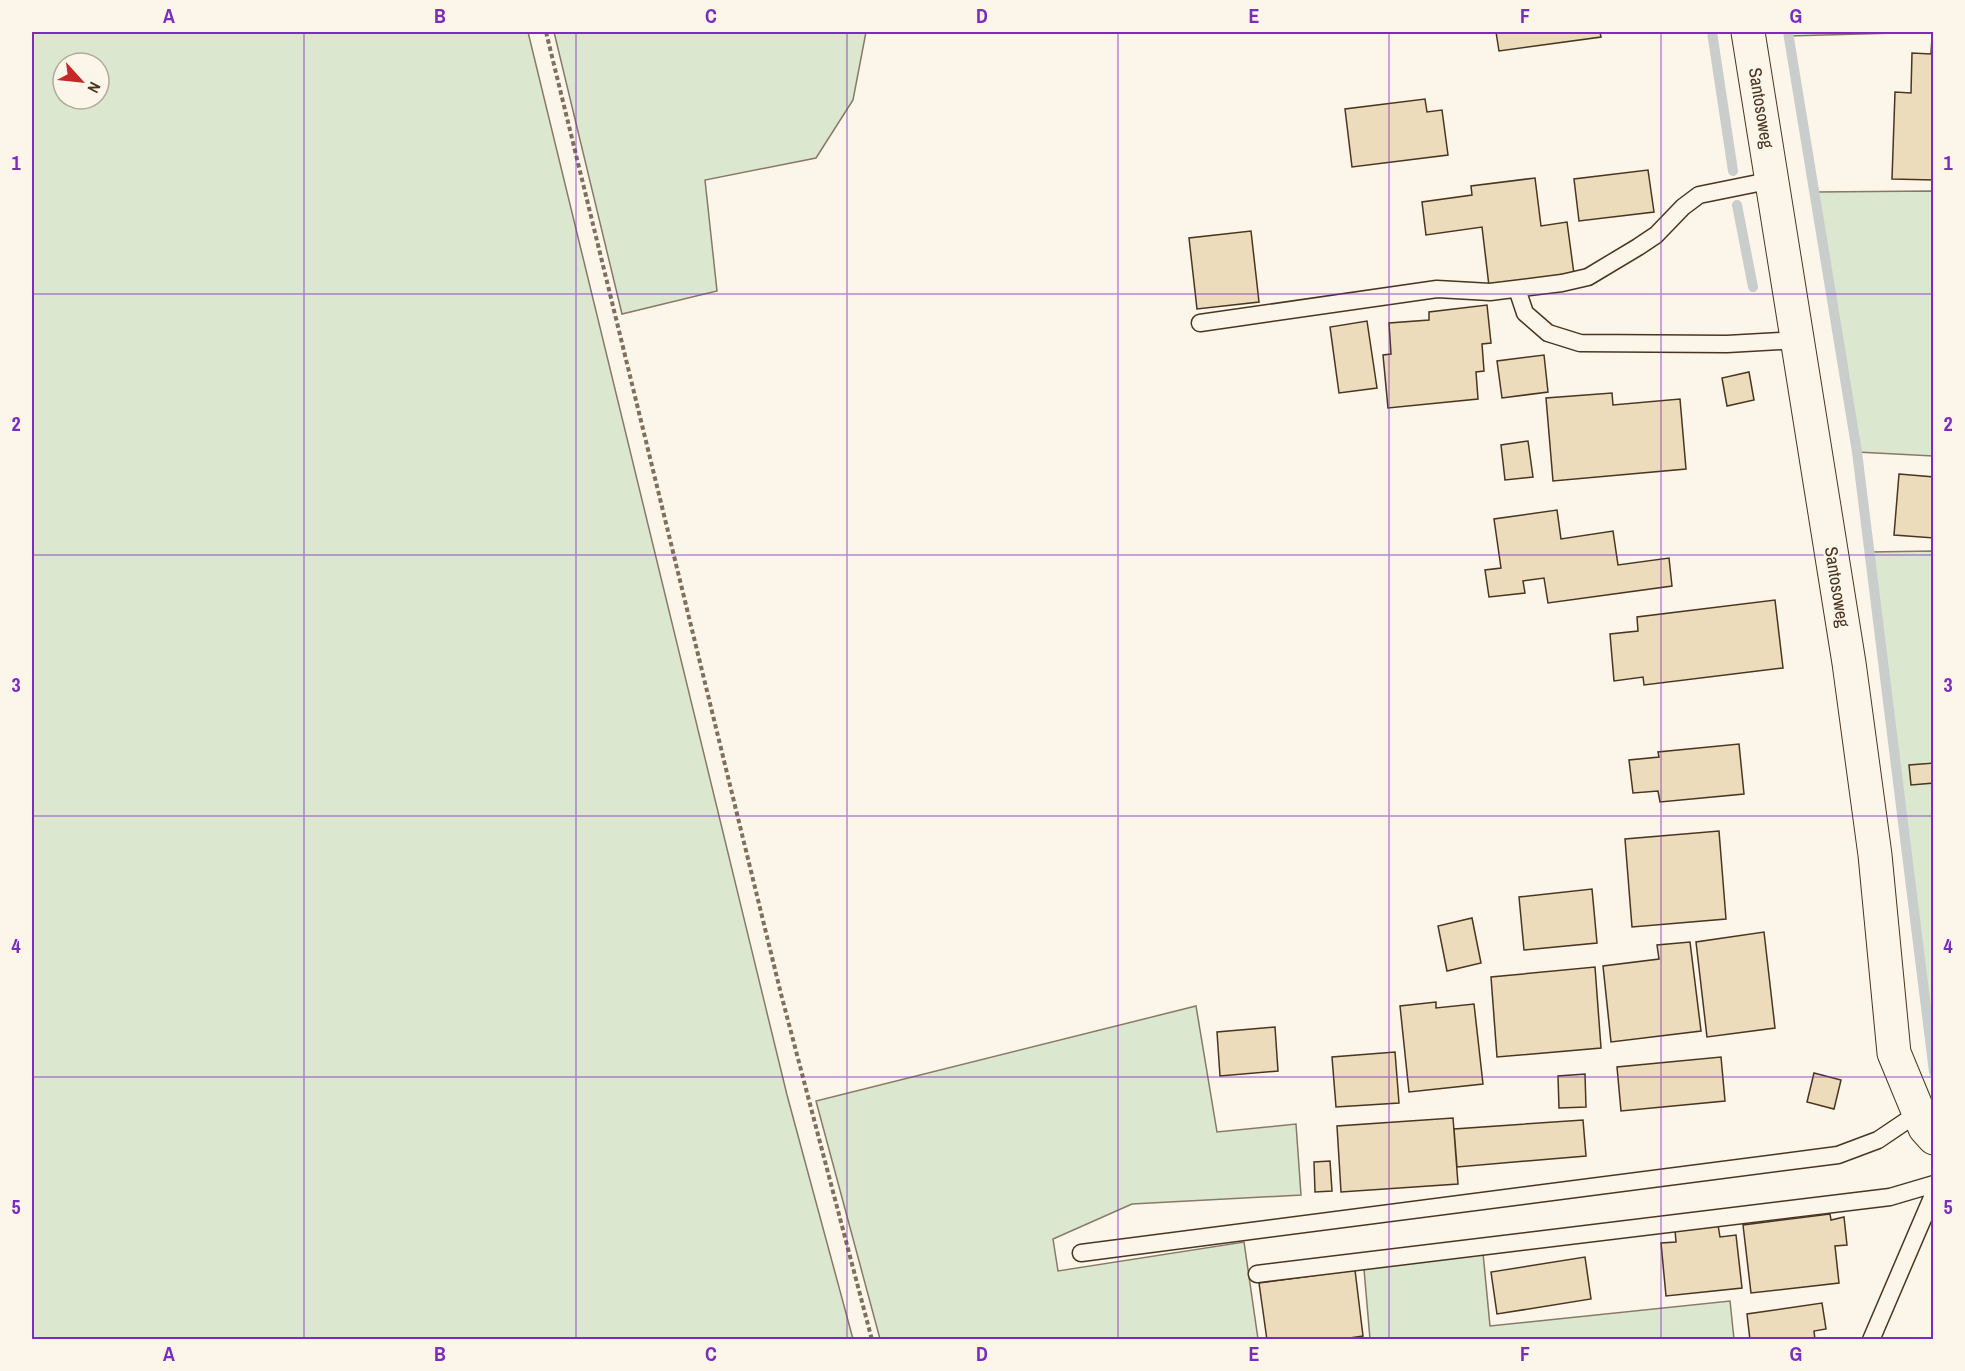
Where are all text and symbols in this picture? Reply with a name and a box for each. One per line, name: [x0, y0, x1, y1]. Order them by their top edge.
text: A: [163, 2, 175, 29]
text: B: [434, 2, 446, 29]
text: C: [705, 2, 717, 29]
text: D: [976, 2, 988, 29]
text: E: [1249, 2, 1260, 29]
text: F: [1520, 2, 1530, 29]
text: G: [1790, 2, 1802, 29]
north arrow: [51, 51, 111, 111]
street label: Santosoweg: [1743, 66, 1780, 151]
text: N: [82, 79, 106, 97]
text: 1: [11, 149, 21, 176]
text: 1: [1943, 149, 1953, 176]
text: 2: [11, 410, 21, 437]
text: 2: [1943, 410, 1953, 437]
street label: Santosoweg: [1819, 545, 1856, 630]
text: 3: [11, 671, 21, 698]
text: 3: [1943, 671, 1953, 698]
text: 4: [11, 932, 21, 959]
text: 4: [1943, 932, 1953, 959]
text: 5: [11, 1193, 21, 1220]
text: 5: [1943, 1193, 1953, 1220]
text: A: [163, 1340, 175, 1367]
text: B: [434, 1340, 446, 1367]
text: C: [705, 1340, 717, 1367]
text: D: [976, 1340, 988, 1367]
text: E: [1249, 1340, 1260, 1367]
text: F: [1520, 1340, 1530, 1367]
text: G: [1790, 1340, 1802, 1367]

